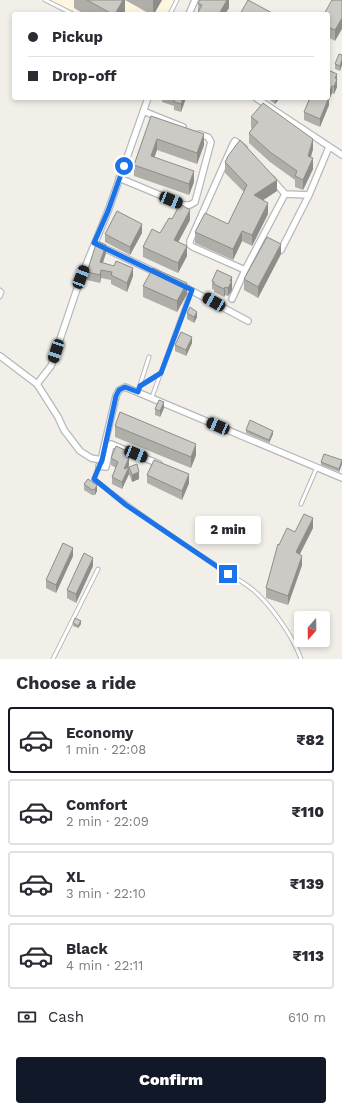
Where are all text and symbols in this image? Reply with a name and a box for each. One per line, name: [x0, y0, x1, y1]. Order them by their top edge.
text: Pickup: [52, 28, 103, 46]
text: Drop-off: [52, 67, 117, 85]
route start: [115, 157, 133, 175]
car: [158, 190, 184, 210]
car: [71, 264, 91, 290]
car: [201, 291, 227, 313]
car: [47, 338, 65, 364]
car: [205, 416, 231, 436]
car: [123, 444, 149, 464]
callout: 2 min: [195, 516, 261, 544]
text: 2 min: [210, 522, 246, 537]
route end: [219, 565, 237, 583]
north arrow: [294, 611, 330, 647]
map controls: [294, 611, 330, 647]
text: Choose a ride: [16, 672, 136, 693]
icon: car: [18, 722, 54, 758]
text: Economy: [66, 724, 133, 742]
text: ₹82: [296, 731, 324, 749]
text: 1 min · 22:08: [66, 742, 146, 757]
icon: car: [18, 794, 54, 830]
text: Comfort: [66, 796, 127, 814]
text: ₹110: [292, 803, 324, 821]
text: 2 min · 22:09: [66, 814, 149, 829]
icon: car: [18, 866, 54, 902]
text: XL: [66, 868, 85, 886]
text: ₹139: [290, 875, 324, 893]
text: 3 min · 22:10: [66, 886, 146, 901]
icon: car: [18, 938, 54, 974]
text: Black: [66, 940, 108, 958]
text: ₹113: [292, 947, 324, 965]
text: 4 min · 22:11: [66, 958, 143, 973]
icon: cash: [16, 1006, 38, 1028]
text: Cash: [48, 1008, 84, 1026]
text: 610 m: [288, 1010, 326, 1025]
button: Confirm: [16, 1057, 326, 1103]

